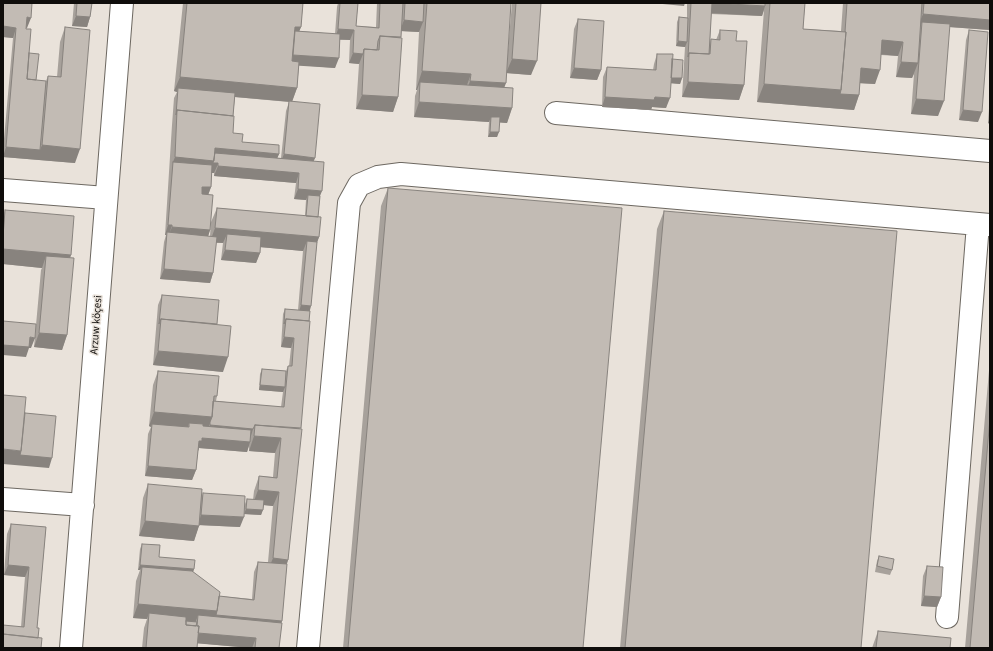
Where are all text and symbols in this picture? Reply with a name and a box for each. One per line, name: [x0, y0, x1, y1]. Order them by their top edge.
street label: Arzuw köçesi: [88, 295, 106, 355]

